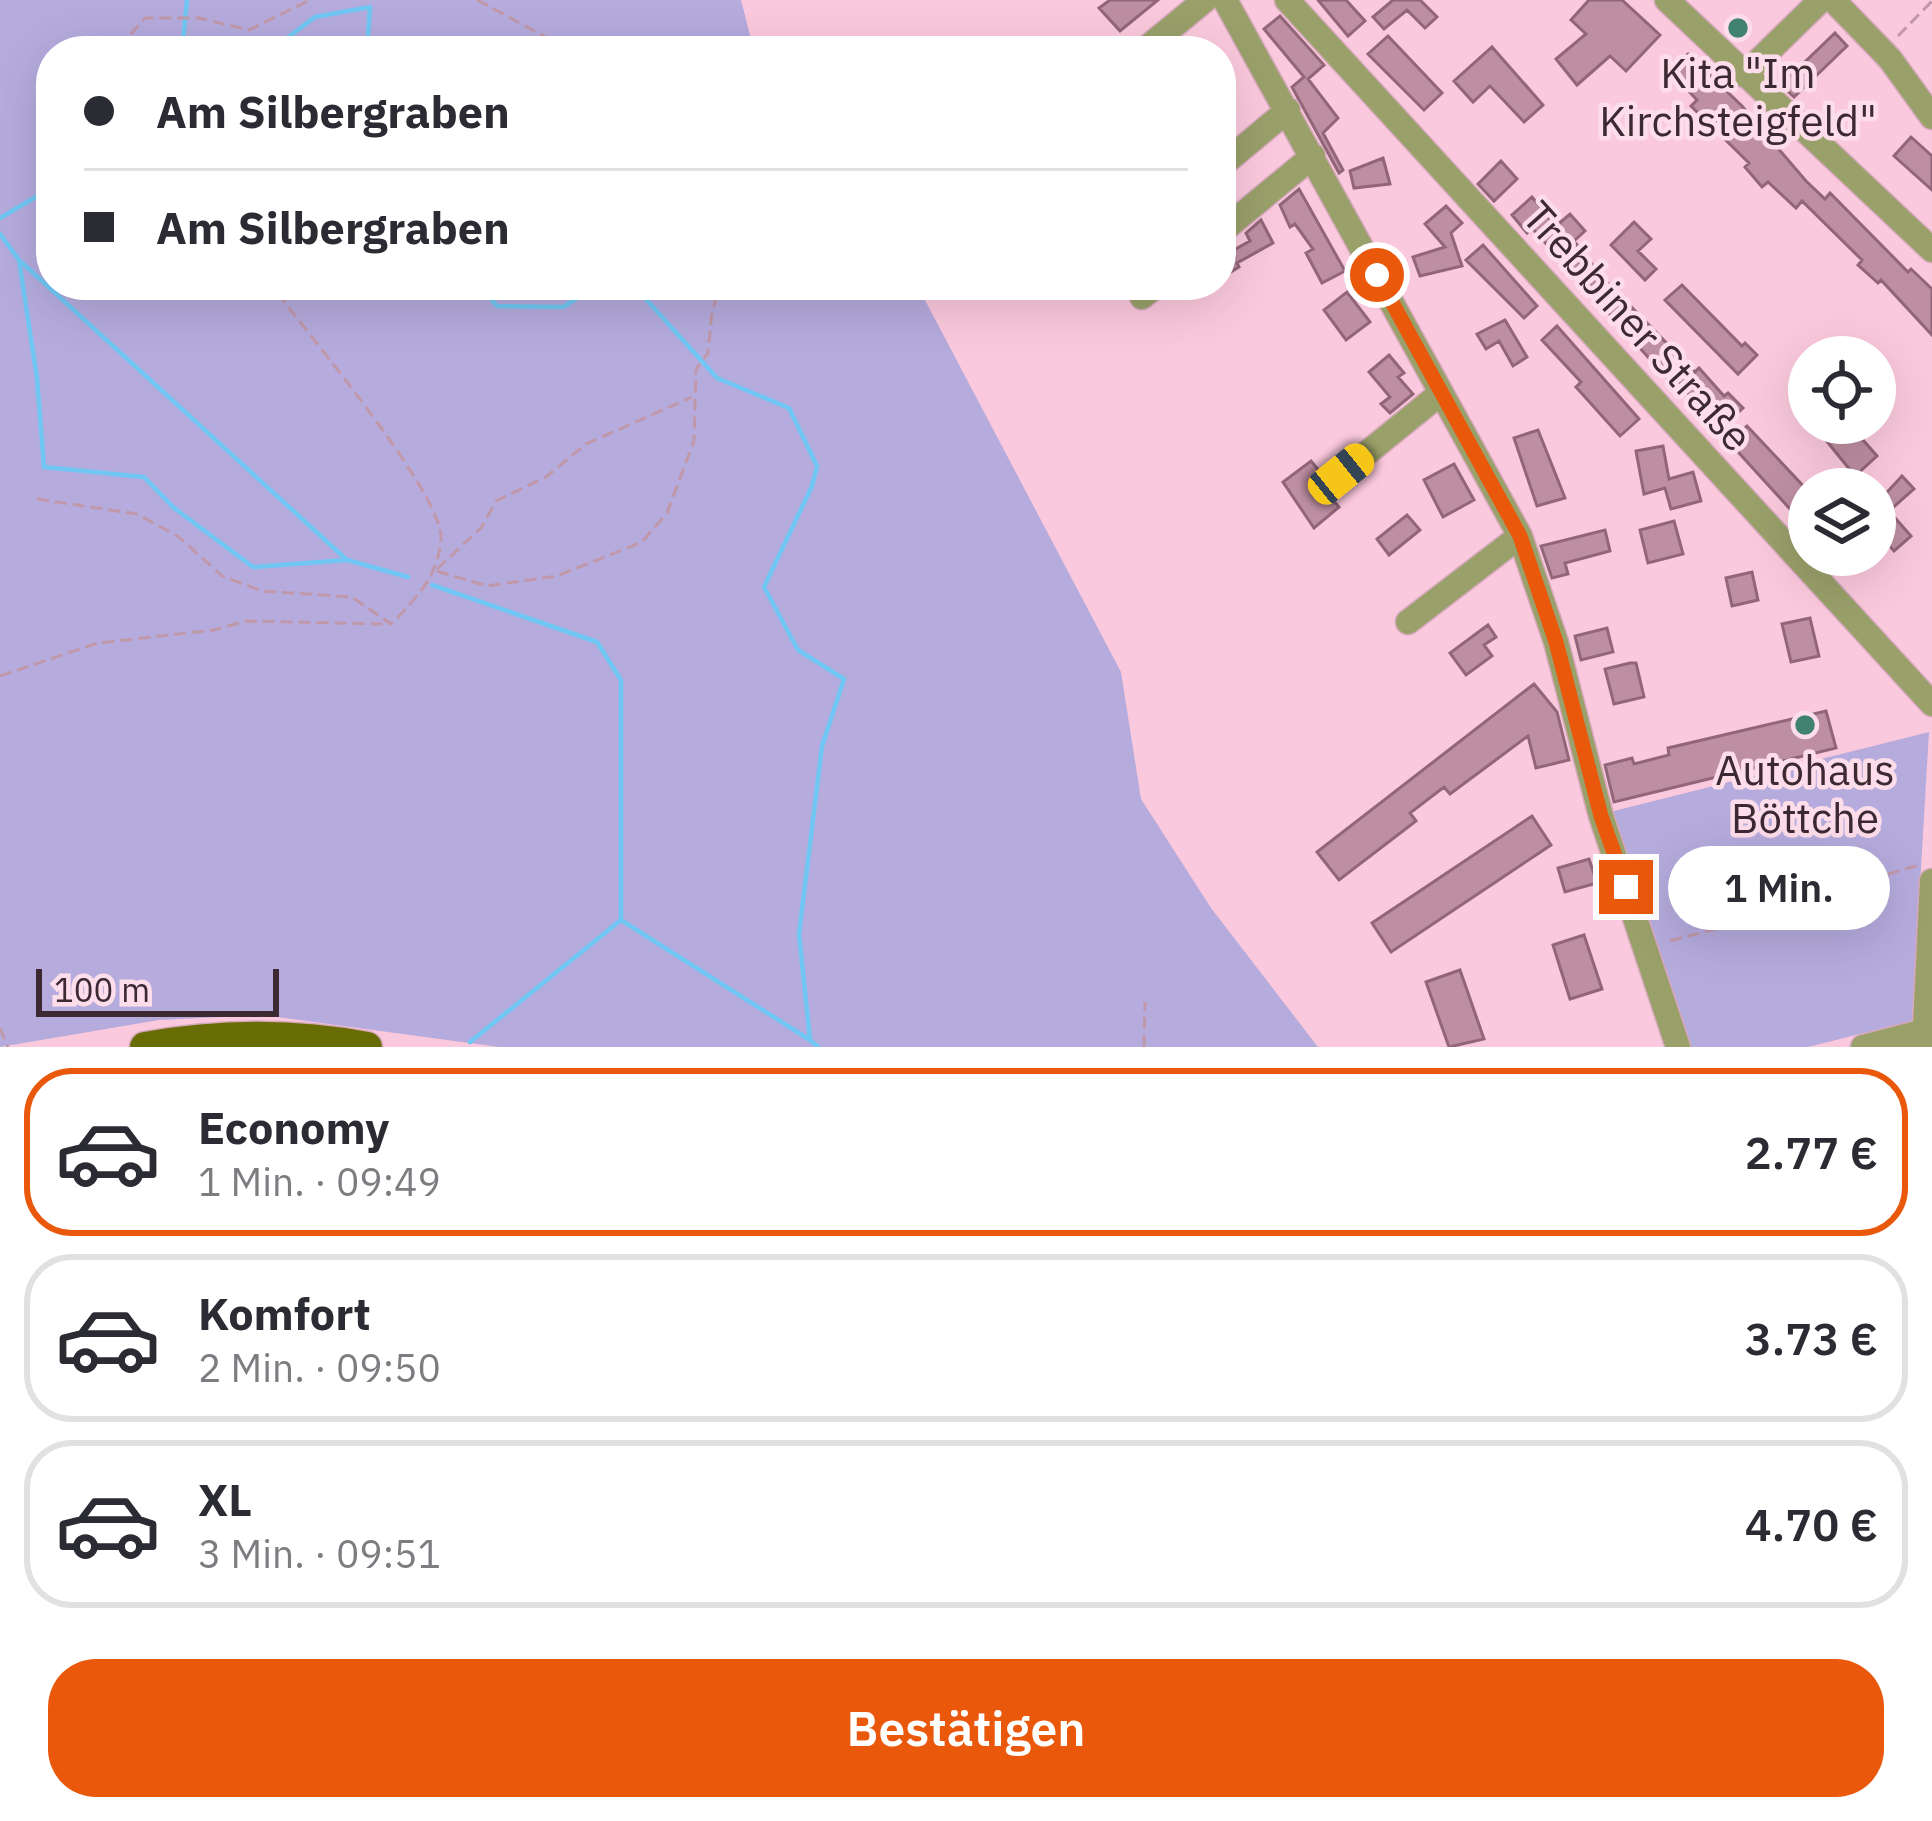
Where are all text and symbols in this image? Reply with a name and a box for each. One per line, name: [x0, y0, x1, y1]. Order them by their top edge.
marker: Kita "Im Kirchsteigfeld": [1725, 15, 1751, 41]
place label: Kita "Im Kirchsteigfeld": [1599, 45, 1877, 148]
text: Am Silbergraben: [156, 82, 510, 140]
street label: Trebbiner Straße: [1511, 189, 1765, 463]
text: Am Silbergraben: [156, 198, 510, 256]
route start: [1350, 248, 1404, 302]
map controls: [1788, 336, 1896, 576]
button: locate: [1788, 336, 1896, 444]
car: [1302, 437, 1380, 511]
button: layers: [1788, 468, 1896, 576]
marker: Autohaus Böttche: [1792, 712, 1818, 738]
place label: Autohaus Böttche: [1715, 742, 1895, 845]
callout: 1 Min.: [1668, 845, 1890, 929]
route end: [1599, 860, 1653, 914]
text: 1 Min.: [1724, 862, 1834, 913]
scale bar: [36, 963, 279, 1016]
text: 100 m: [54, 968, 150, 1011]
icon: car: [54, 1098, 162, 1206]
text: Economy: [198, 1098, 389, 1156]
text: 2.77 €: [1745, 1123, 1878, 1181]
text: 1 Min. · 09:49: [198, 1156, 441, 1207]
icon: car: [54, 1284, 162, 1392]
text: Komfort: [198, 1284, 371, 1342]
text: 3.73 €: [1745, 1309, 1878, 1367]
text: 2 Min. · 09:50: [198, 1342, 441, 1393]
icon: car: [54, 1470, 162, 1578]
text: XL: [198, 1470, 252, 1528]
text: 4.70 €: [1745, 1495, 1878, 1553]
text: 3 Min. · 09:51: [198, 1528, 441, 1579]
button: Bestätigen: [48, 1659, 1884, 1797]

